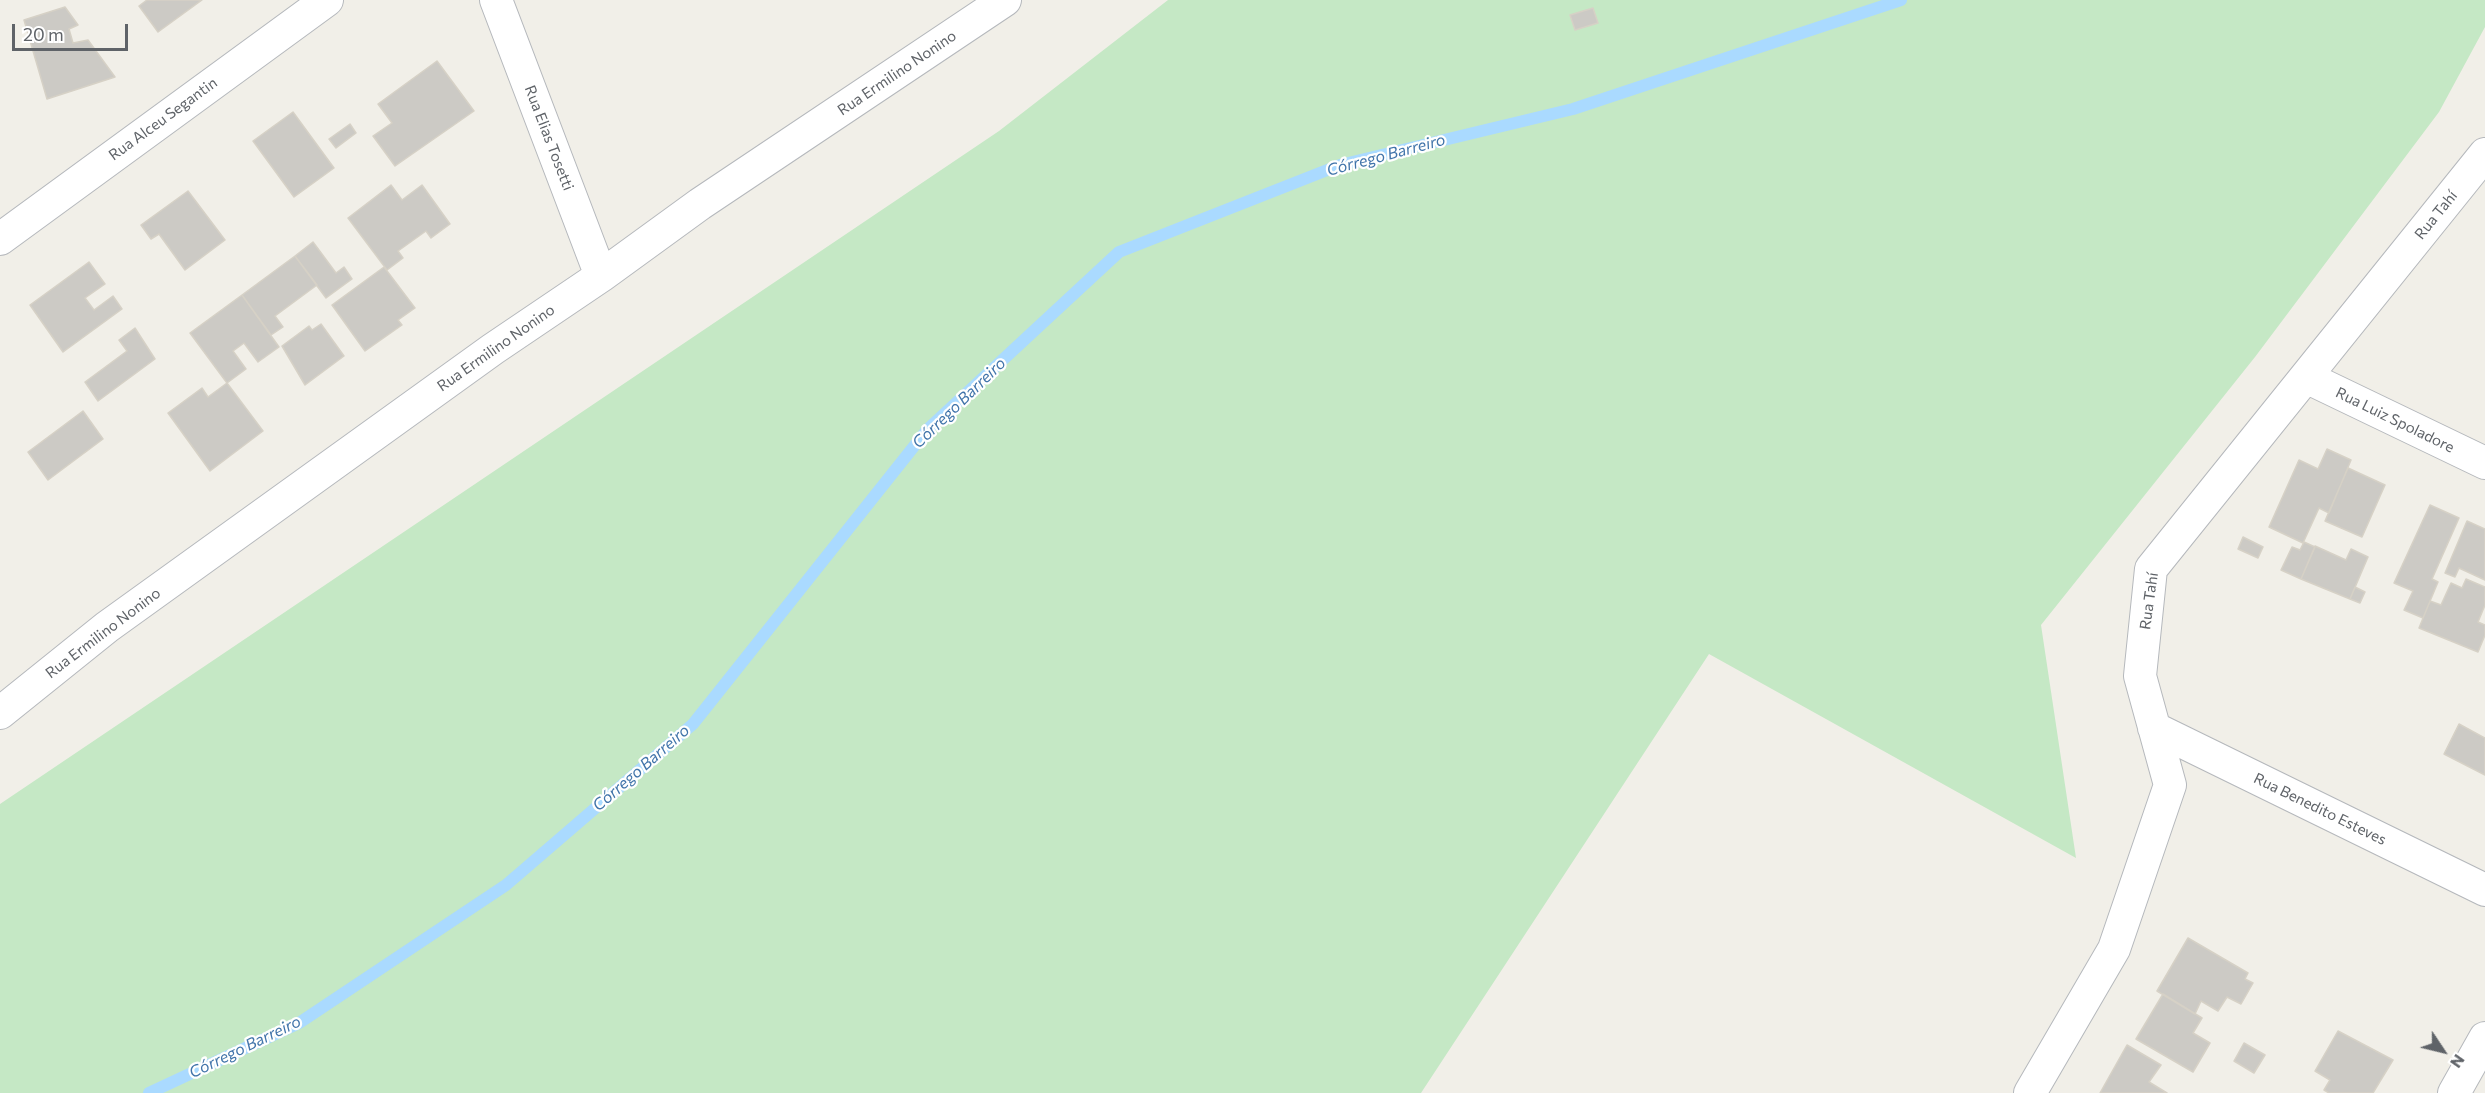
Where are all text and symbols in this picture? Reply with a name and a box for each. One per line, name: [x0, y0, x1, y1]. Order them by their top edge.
scale bar: [15, 12, 130, 50]
text: 20 m: [23, 23, 64, 45]
street label: Rua Ermilino Nonino: [834, 27, 960, 119]
street label: Rua Alceu Segantin: [105, 74, 221, 164]
street label: Rua Elias Tosetti: [521, 83, 577, 193]
water label: Córrego Barreiro: [1325, 130, 1447, 180]
street label: Rua Tahí: [2411, 187, 2461, 243]
street label: Rua Ermilino Nonino: [434, 301, 558, 395]
water label: Córrego Barreiro: [908, 354, 1010, 452]
street label: Rua Luiz Spoladore: [2333, 383, 2457, 457]
street label: Rua Tahí: [2136, 571, 2162, 631]
street label: Rua Ermilino Nonino: [42, 584, 164, 682]
water label: Córrego Barreiro: [589, 721, 693, 815]
street label: Rua Benedito Esteves: [2251, 769, 2389, 849]
water label: Córrego Barreiro: [186, 1012, 304, 1082]
north arrow: [2413, 1021, 2473, 1081]
text: N: [2447, 1051, 2469, 1072]

